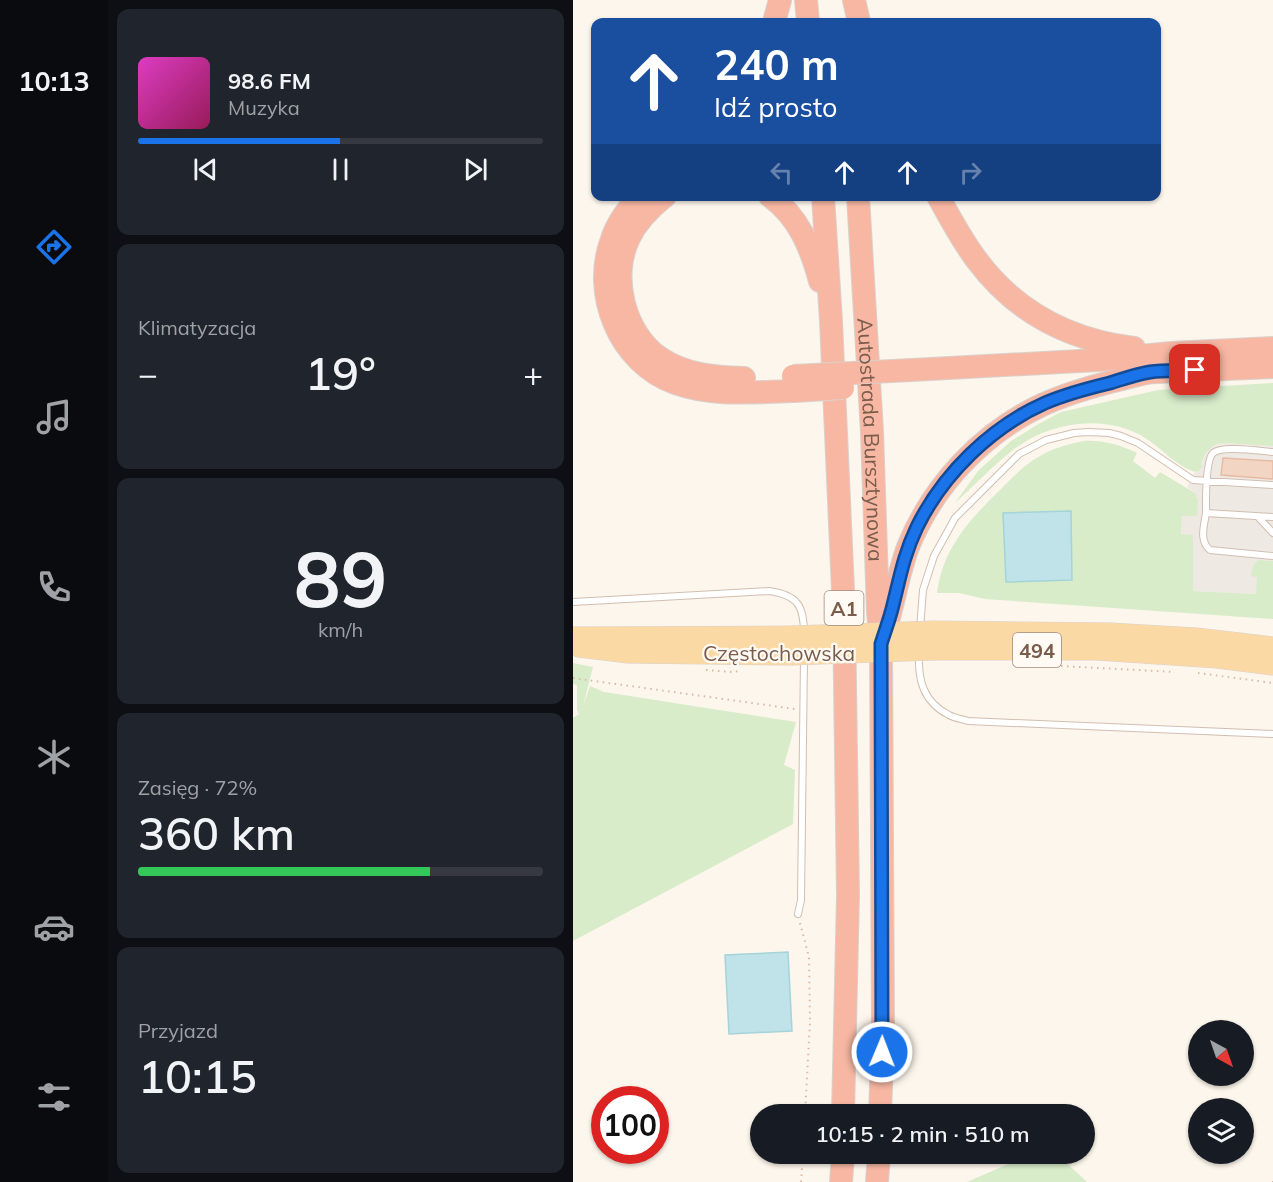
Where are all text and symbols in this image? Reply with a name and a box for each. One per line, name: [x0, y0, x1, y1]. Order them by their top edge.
text: 240 m: [714, 38, 839, 91]
icon: ahead: [615, 42, 693, 120]
text: 10:13: [18, 64, 90, 98]
text: 98.6 FM: [228, 67, 311, 95]
text: Idź prosto: [714, 90, 838, 124]
text: Muzyka: [228, 95, 300, 120]
icon: previous: [189, 153, 222, 186]
icon: pause: [324, 153, 357, 186]
icon: next: [459, 153, 492, 186]
icon: left: [765, 156, 798, 189]
icon: ahead: [828, 156, 861, 189]
icon: ahead: [891, 156, 924, 189]
icon: right: [954, 156, 987, 189]
icon: directions: [33, 226, 75, 268]
text: Klimatyzacja: [138, 315, 256, 340]
street label: Autostrada Bursztynowa: [852, 317, 889, 562]
pin: [1169, 344, 1220, 395]
text: 19°: [305, 345, 376, 401]
text: −: [138, 353, 158, 394]
text: +: [523, 353, 543, 394]
icon: arrive: [1178, 353, 1211, 386]
icon: music: [33, 396, 75, 438]
text: 89: [294, 529, 387, 627]
icon: phone: [33, 566, 75, 608]
road number: A1: [825, 591, 863, 625]
text: km/h: [318, 617, 363, 642]
road number: 494: [1013, 633, 1061, 667]
street label: Częstochowska: [703, 640, 855, 666]
icon: climate: [33, 736, 75, 778]
text: Zasięg · 72%: [138, 775, 257, 800]
text: 360 km: [138, 805, 295, 861]
icon: car: [33, 906, 75, 948]
text: Przyjazd: [138, 1018, 218, 1043]
position arrow: [850, 1020, 914, 1084]
north arrow: [1188, 1020, 1254, 1086]
map controls: [1188, 1020, 1254, 1164]
text: 10:15: [138, 1048, 257, 1104]
icon: filters: [33, 1076, 75, 1118]
speed limit sign: 100: [591, 1086, 669, 1164]
button: layers: [1188, 1098, 1254, 1164]
text: 10:15 · 2 min · 510 m: [815, 1120, 1030, 1148]

